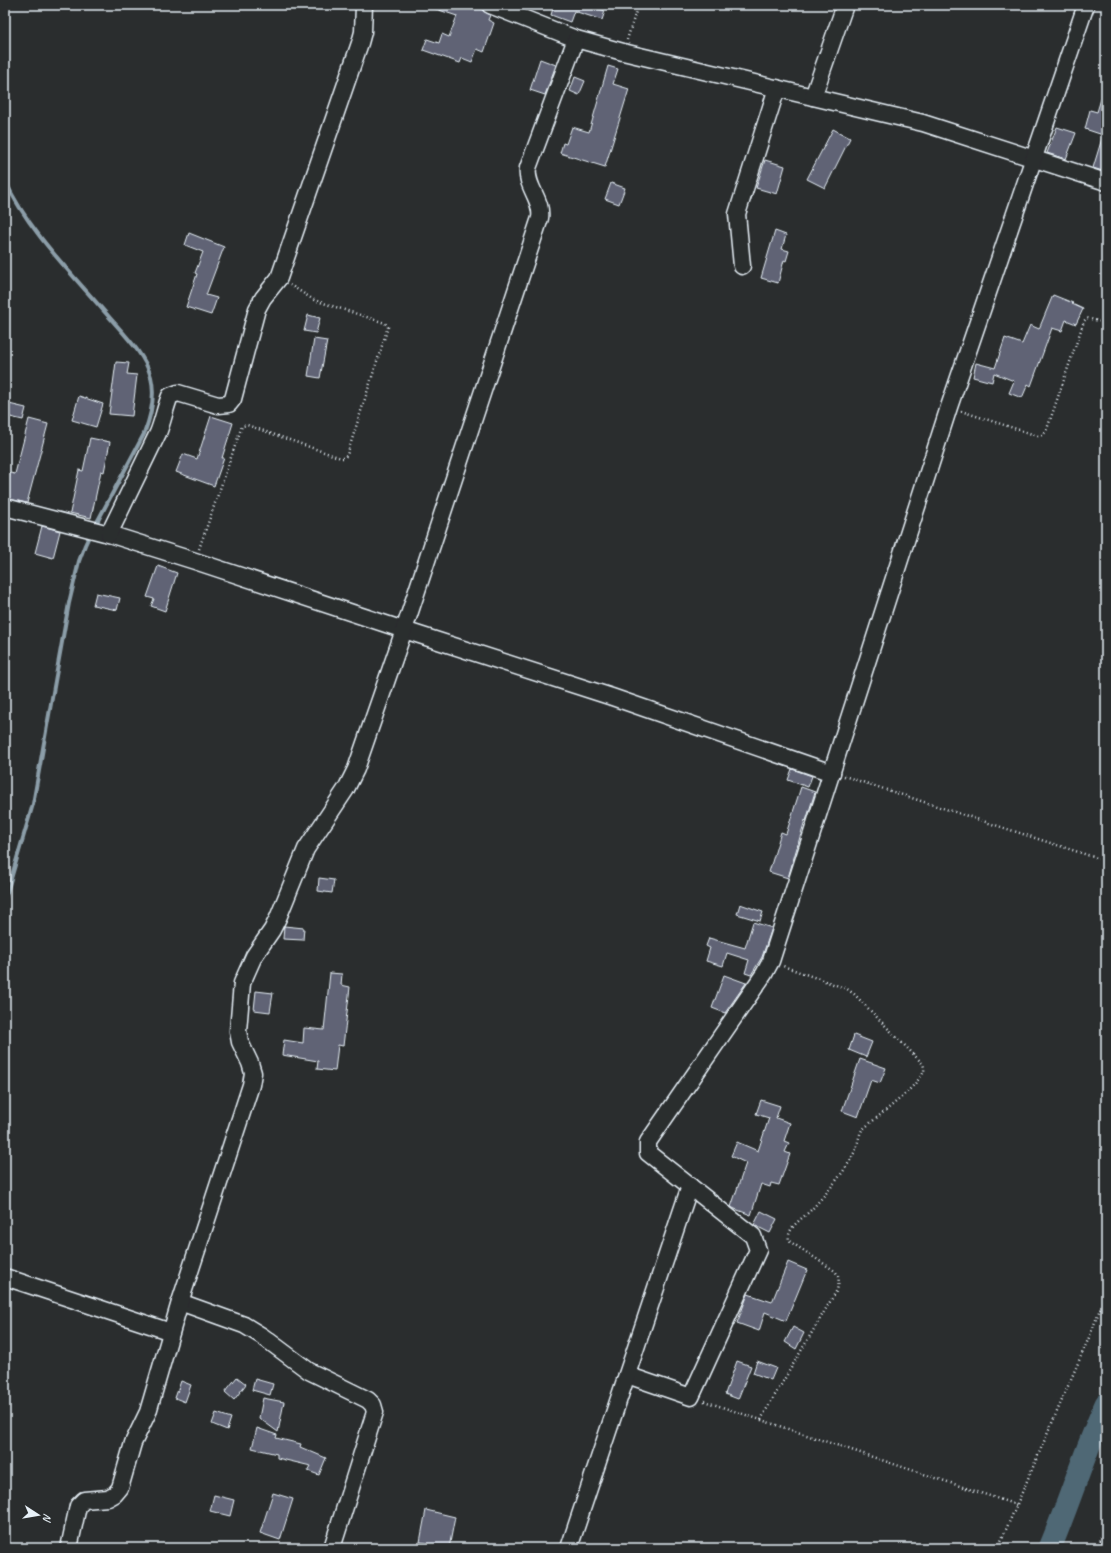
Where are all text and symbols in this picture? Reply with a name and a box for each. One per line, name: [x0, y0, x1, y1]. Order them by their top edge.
north arrow: [18, 1495, 58, 1535]
text: N: [40, 1512, 55, 1524]

